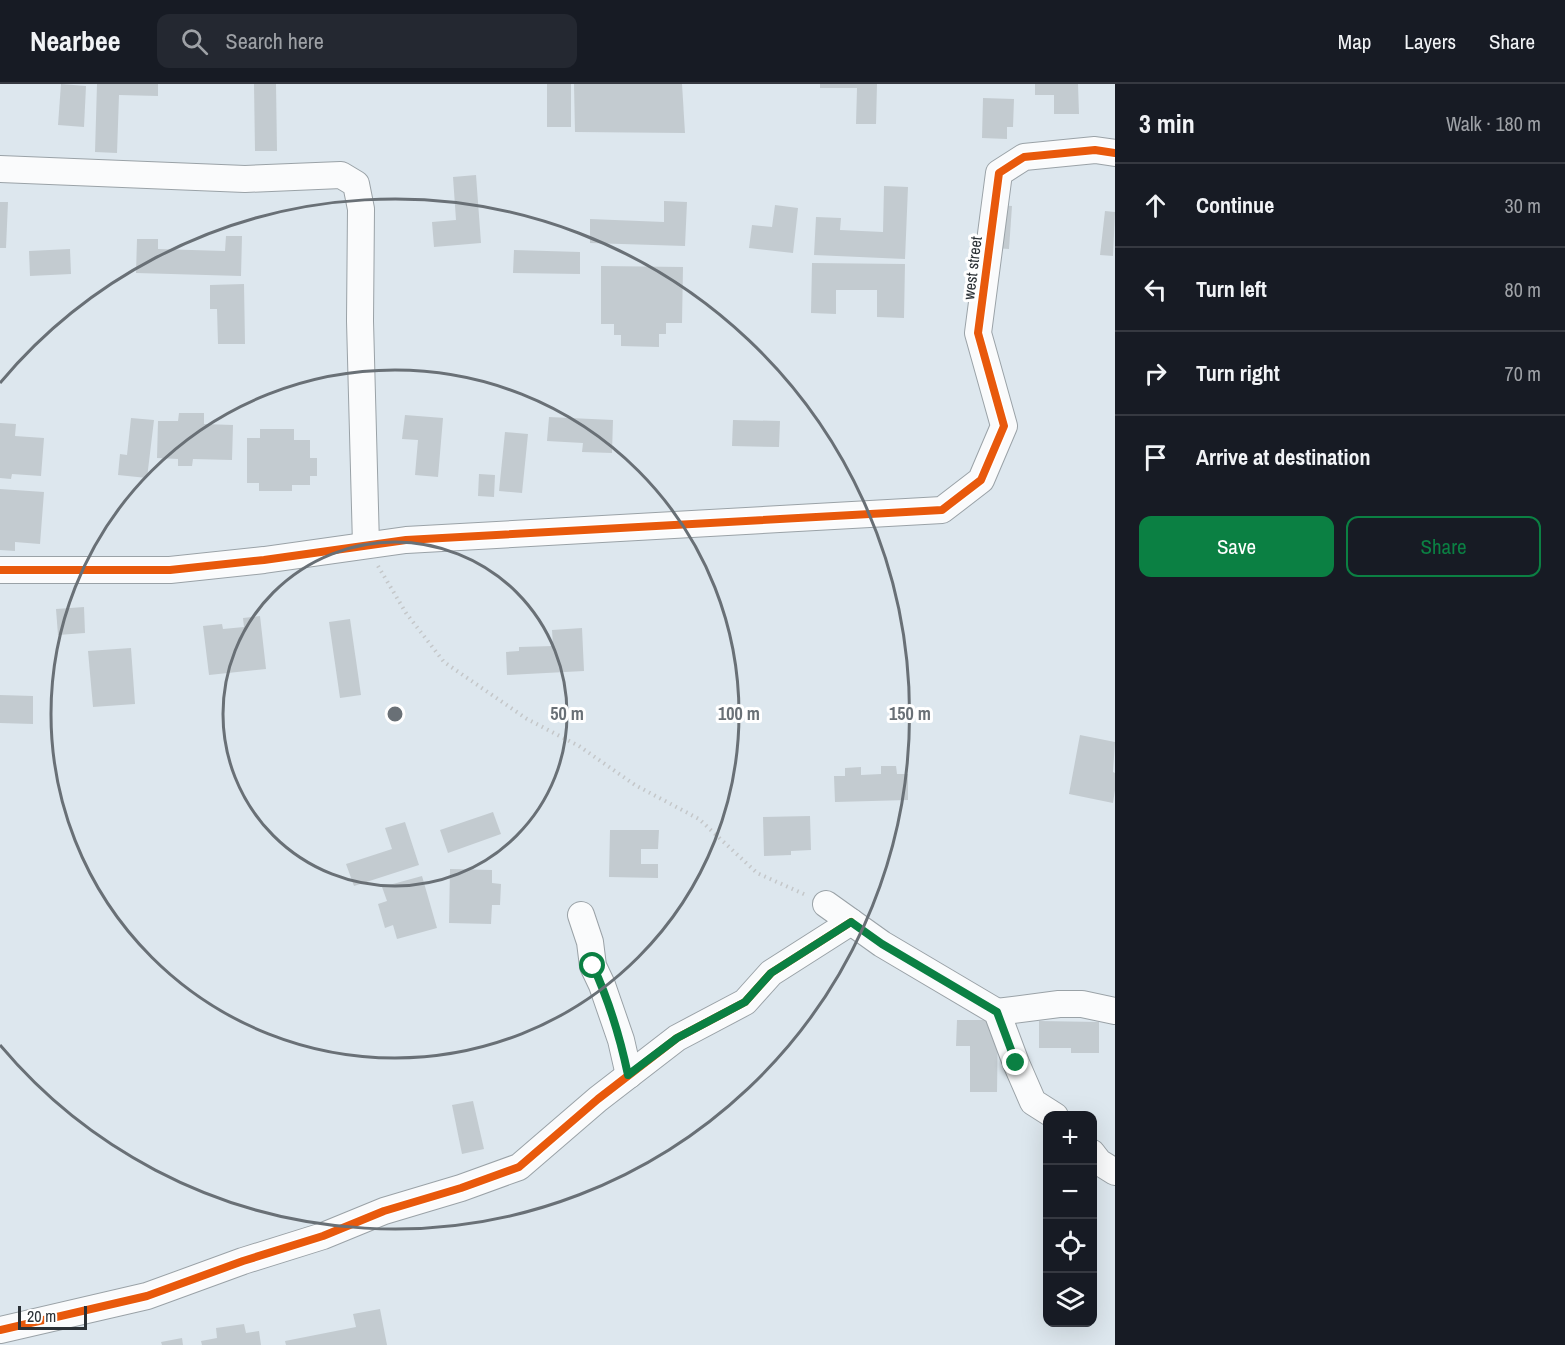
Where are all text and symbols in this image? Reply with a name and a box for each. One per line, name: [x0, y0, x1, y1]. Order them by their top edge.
search box: [157, 14, 577, 68]
text: Nearbee: [30, 22, 121, 60]
icon: search: [178, 25, 211, 58]
text: Search here: [226, 26, 324, 56]
text: Map: [1338, 27, 1371, 56]
text: Layers: [1404, 27, 1456, 56]
text: Share: [1489, 27, 1535, 56]
text: 3 min: [1139, 106, 1195, 141]
text: Walk · 180 m: [1446, 110, 1541, 137]
icon: ahead: [1139, 189, 1172, 222]
text: Continue: [1196, 190, 1274, 220]
text: 30 m: [1505, 192, 1541, 219]
street label: west street: [957, 235, 987, 301]
icon: left: [1139, 273, 1172, 306]
text: Turn left: [1196, 274, 1267, 304]
text: 80 m: [1505, 276, 1541, 303]
icon: right: [1139, 357, 1172, 390]
text: Turn right: [1196, 358, 1280, 388]
text: 70 m: [1505, 360, 1541, 387]
icon: arrive: [1139, 441, 1172, 474]
text: Arrive at destination: [1196, 442, 1370, 472]
button: Save: [1139, 516, 1334, 577]
button: Share: [1346, 516, 1541, 577]
text: 50 m: [550, 701, 584, 726]
text: 100 m: [718, 701, 760, 726]
text: 150 m: [889, 701, 931, 726]
centre of rings: [385, 704, 405, 724]
route start: [579, 952, 605, 978]
route end: [1002, 1049, 1028, 1075]
map controls: [1043, 1111, 1097, 1327]
button: +: [1043, 1111, 1097, 1165]
button: −: [1043, 1165, 1097, 1219]
button: locate: [1043, 1219, 1097, 1273]
button: layers: [1043, 1273, 1097, 1327]
scale bar: [18, 1303, 87, 1330]
text: 20 m: [27, 1305, 56, 1327]

